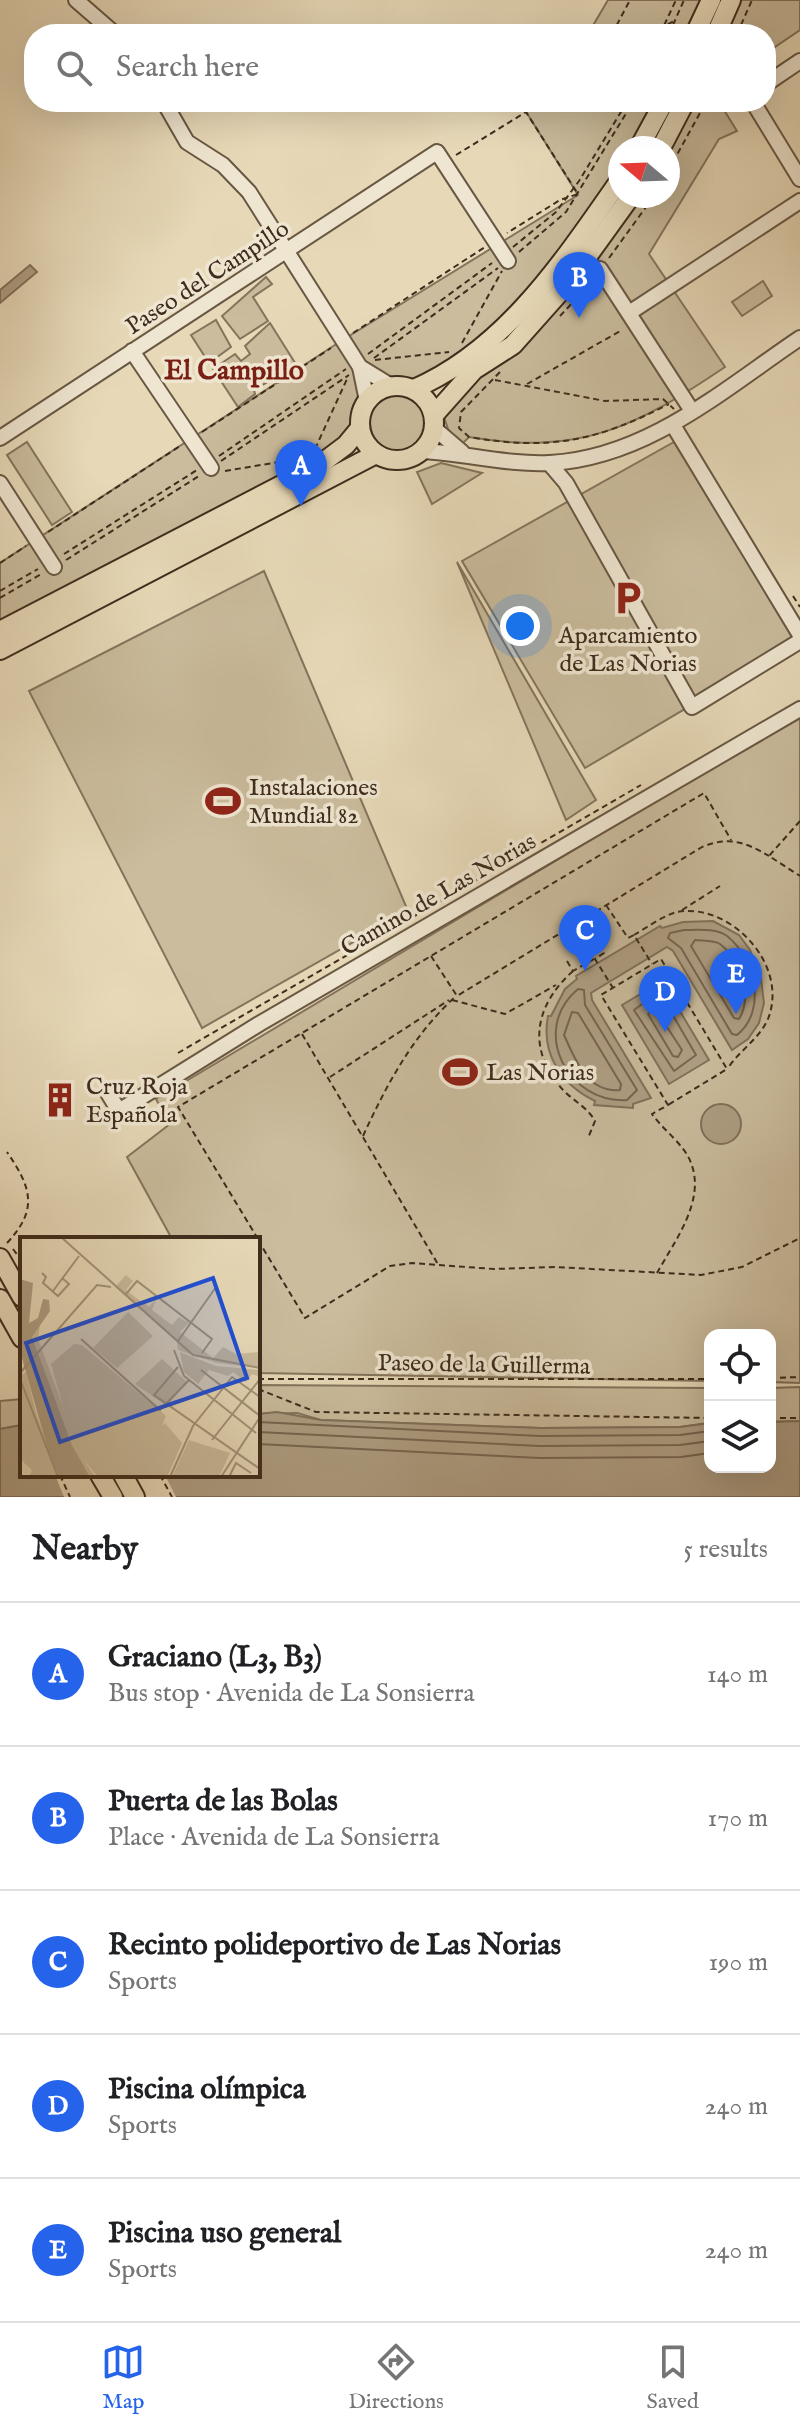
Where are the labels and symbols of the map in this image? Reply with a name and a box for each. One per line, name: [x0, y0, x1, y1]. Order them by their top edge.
north arrow: [608, 136, 680, 208]
street label: Paseo del Campillo: [120, 214, 295, 343]
pin: B: [553, 252, 605, 318]
district label: El Campillo: [164, 354, 304, 389]
pin: A: [275, 440, 327, 506]
parking icon: Aparcamiento de Las Norias: [609, 579, 647, 617]
your location: [500, 606, 540, 646]
place label: Aparcamiento de Las Norias: [558, 621, 697, 680]
place label: Instalaciones Mundial 82: [249, 773, 378, 832]
sports icon: Instalaciones Mundial 82: [204, 782, 242, 820]
street label: Camino de Las Norias: [335, 827, 542, 964]
pin: C: [559, 905, 611, 971]
pin: E: [710, 948, 762, 1014]
pin: D: [639, 966, 691, 1032]
sports icon: Las Norias: [441, 1053, 479, 1091]
place label: Las Norias: [486, 1058, 594, 1089]
place label: Cruz Roja Española: [86, 1072, 188, 1131]
building icon: Cruz Roja Española: [41, 1081, 79, 1119]
inset map: [20, 1237, 260, 1477]
street label: Paseo de la Guillerma: [377, 1348, 591, 1383]

